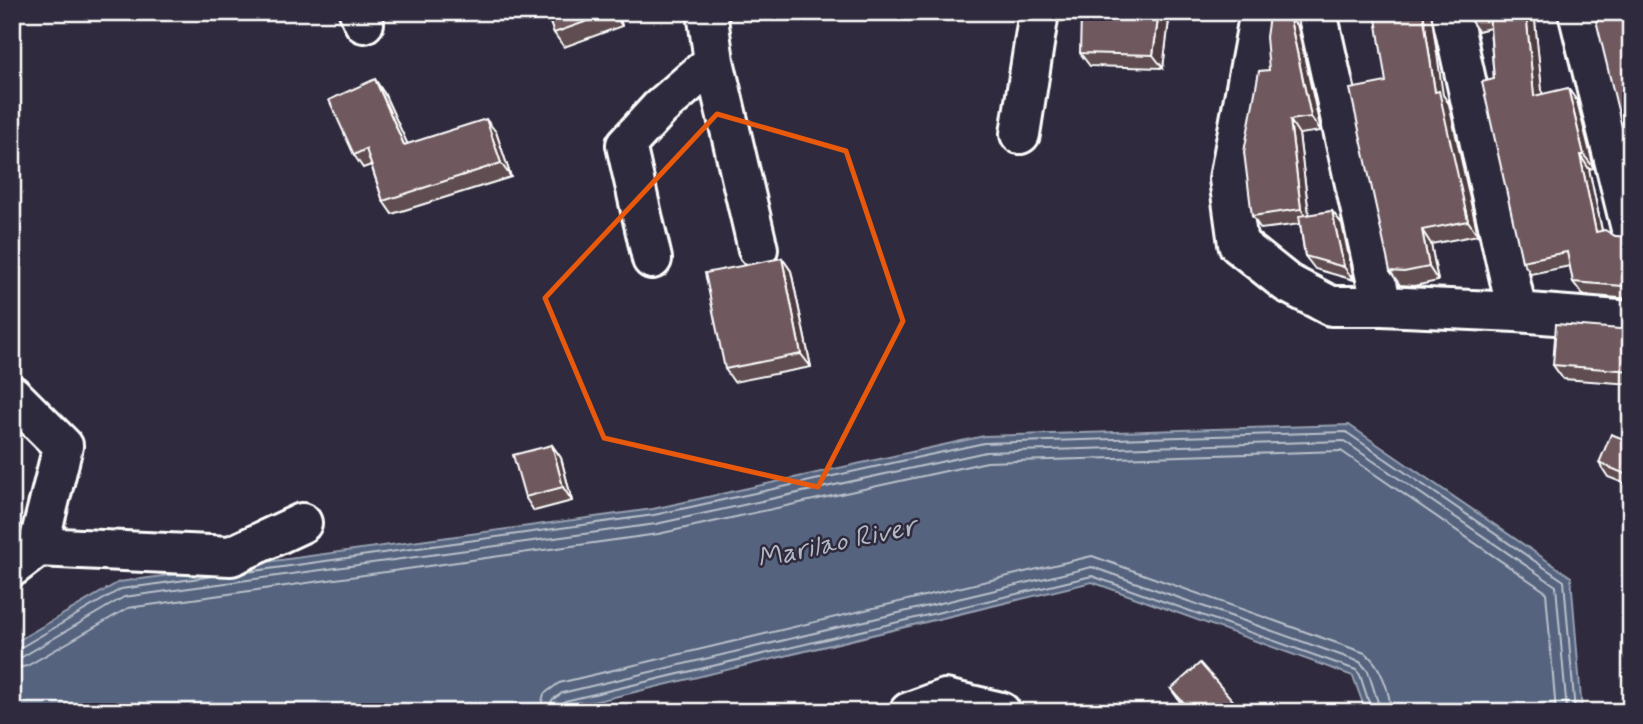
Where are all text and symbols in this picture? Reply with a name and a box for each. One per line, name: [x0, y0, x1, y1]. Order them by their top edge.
water label: Marilao River: [754, 508, 923, 578]

